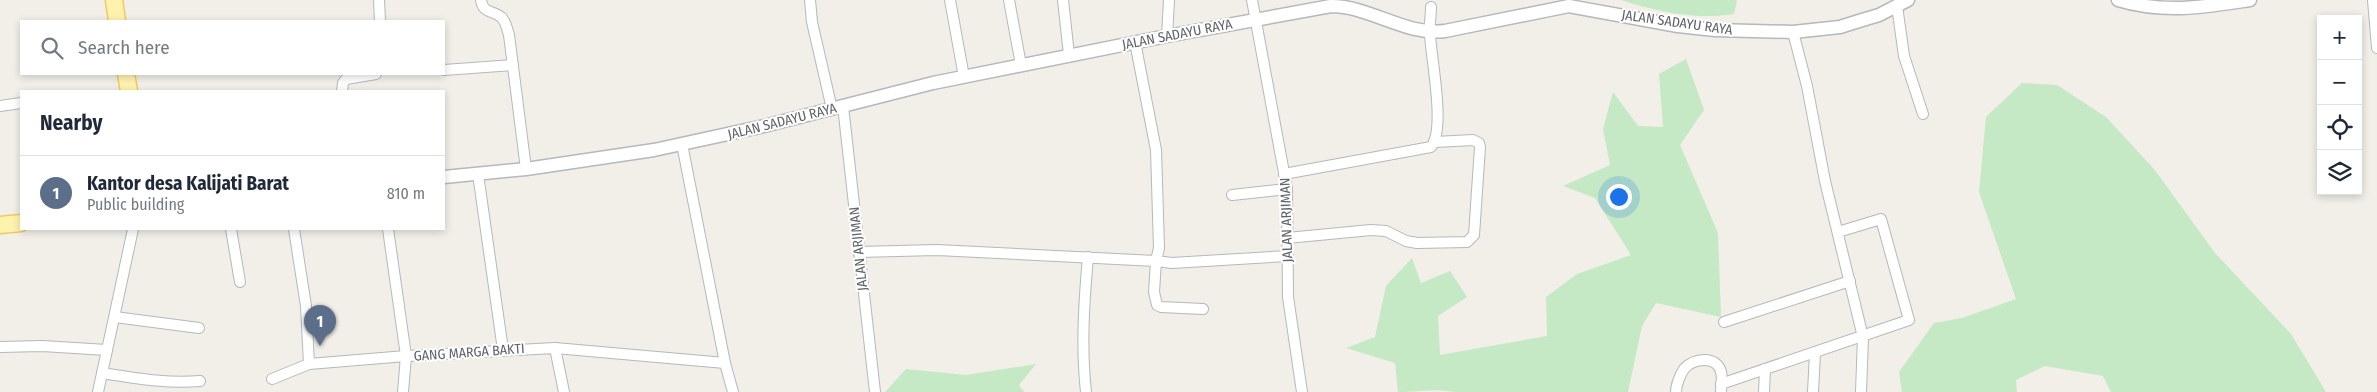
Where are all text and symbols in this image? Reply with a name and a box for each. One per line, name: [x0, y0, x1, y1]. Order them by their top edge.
street label: JALAN SADAYU RAYA: [1620, 6, 1734, 39]
street label: JALAN SADAYU RAYA: [1121, 15, 1234, 54]
map controls: [2317, 15, 2362, 195]
button: +: [2317, 15, 2362, 60]
search box: [20, 20, 445, 75]
icon: search: [38, 34, 66, 62]
text: Search here: [78, 36, 170, 59]
button: −: [2317, 60, 2362, 105]
street label: JALAN SADAYU RAYA: [726, 100, 839, 143]
button: locate: [2317, 105, 2362, 150]
text: Nearby: [40, 110, 102, 136]
button: layers: [2317, 150, 2362, 195]
text: Kantor desa Kalijati Barat: [87, 172, 289, 195]
street label: JALAN ARJIMAN: [1277, 177, 1296, 263]
text: 1: [53, 184, 59, 203]
text: 810 m: [387, 184, 425, 203]
your location: [1606, 184, 1632, 210]
text: Public building: [87, 195, 184, 214]
street label: JALAN ARJIMAN: [846, 206, 871, 292]
pin: 1: [304, 305, 336, 346]
street label: GANG MARGA BAKTI: [413, 340, 525, 365]

